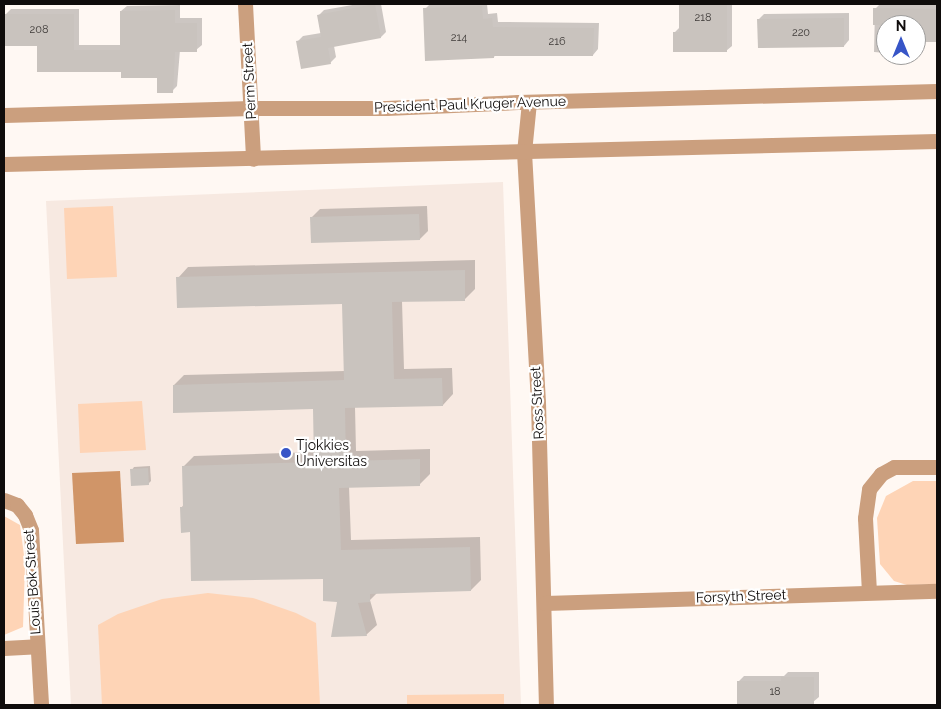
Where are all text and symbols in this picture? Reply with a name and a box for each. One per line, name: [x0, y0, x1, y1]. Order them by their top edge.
house number: 218: [695, 11, 711, 25]
north arrow: [876, 15, 926, 65]
text: N: [896, 18, 906, 34]
house number: 208: [30, 23, 48, 37]
house number: 220: [792, 26, 810, 40]
house number: 214: [451, 31, 467, 45]
house number: 216: [548, 35, 566, 49]
street label: Perm Street: [239, 42, 259, 120]
street label: President Paul Kruger Avenue: [373, 92, 567, 116]
street label: Ross Street: [527, 366, 547, 440]
place label: Tjokkies Universitas: [296, 437, 367, 470]
marker: Tjokkies Universitas: [280, 447, 292, 459]
street label: Louis Bok Street: [20, 529, 44, 635]
street label: Forsyth Street: [696, 586, 786, 606]
house number: 18: [769, 685, 781, 699]

